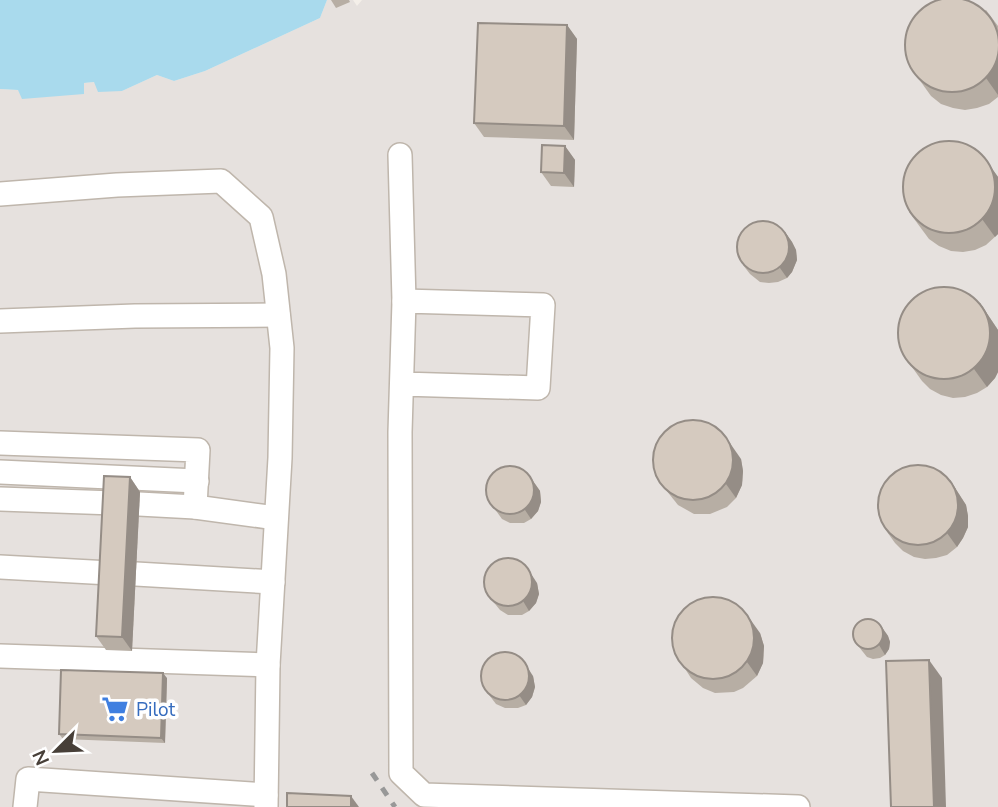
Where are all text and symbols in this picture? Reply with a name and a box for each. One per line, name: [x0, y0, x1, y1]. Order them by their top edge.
supermarket icon: Pilot: [100, 694, 130, 724]
place label: Pilot: [136, 697, 175, 723]
north arrow: [21, 716, 91, 786]
text: N: [27, 746, 56, 769]

